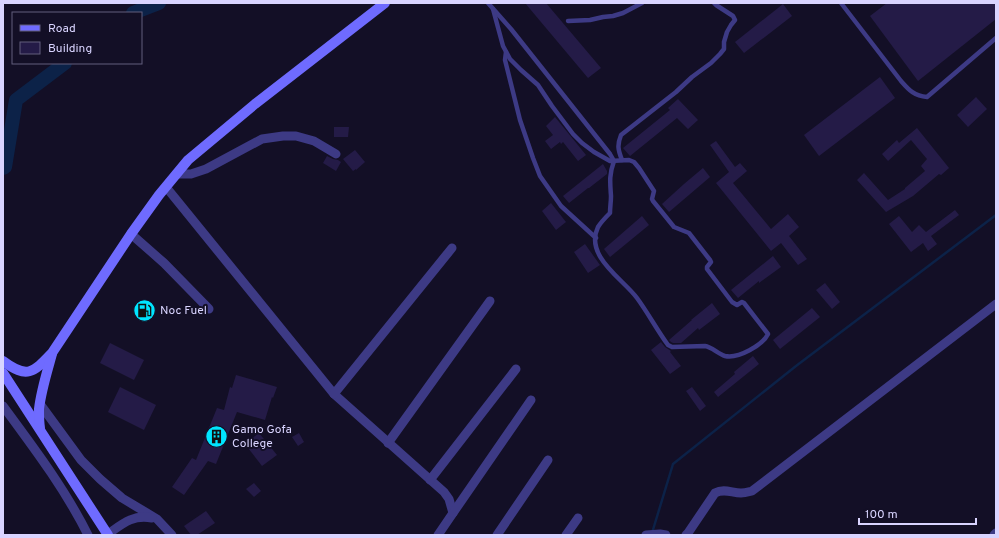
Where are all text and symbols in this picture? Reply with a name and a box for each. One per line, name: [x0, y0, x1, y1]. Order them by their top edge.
legend: [12, 12, 142, 64]
text: Road: [48, 21, 76, 37]
text: Building: [48, 41, 92, 57]
fuel station icon: Noc Fuel: [132, 297, 158, 323]
place label: Noc Fuel: [160, 303, 207, 319]
place label: Gamo Gofa College: [232, 422, 292, 452]
building icon: Gamo Gofa College: [203, 423, 229, 449]
scale bar: [859, 500, 976, 526]
text: 100 m: [865, 507, 898, 523]

